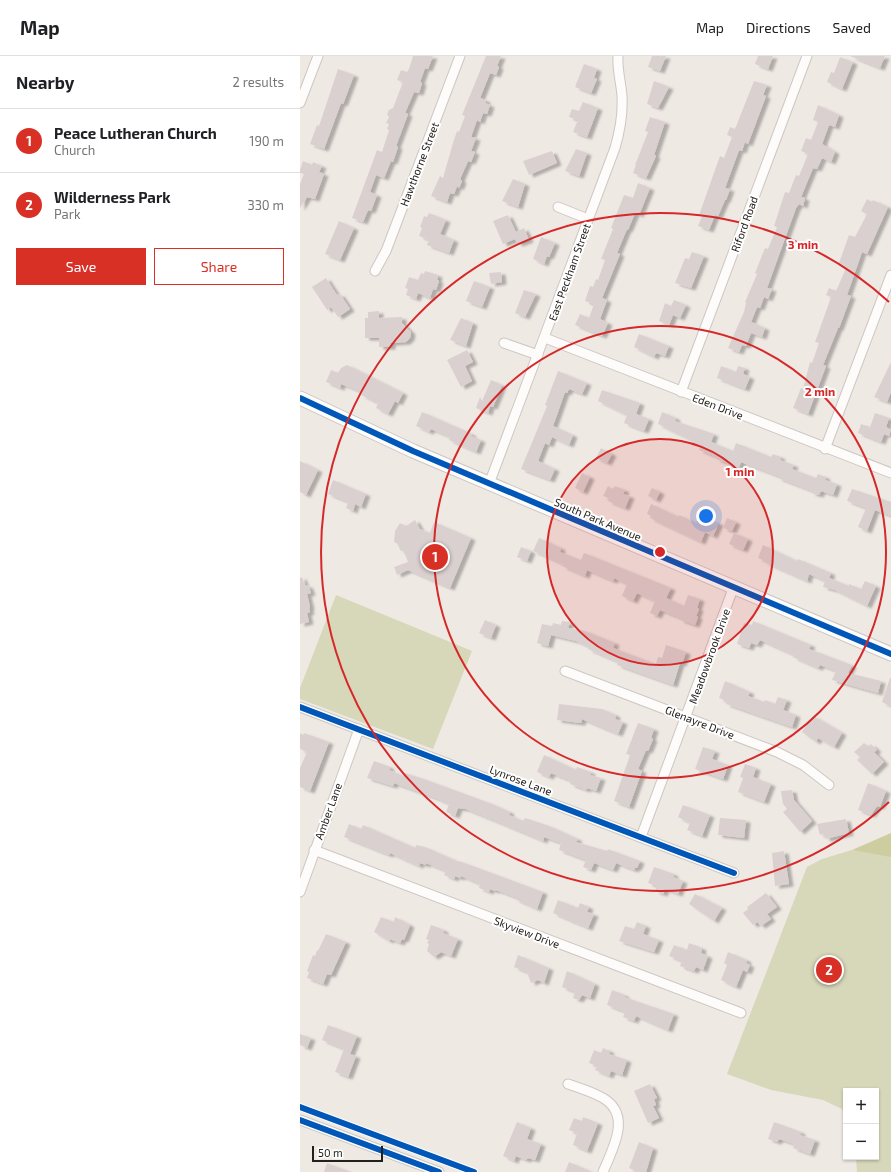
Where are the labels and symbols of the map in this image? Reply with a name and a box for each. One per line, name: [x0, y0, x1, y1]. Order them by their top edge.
street label: Hawthorne Street: [397, 120, 441, 208]
street label: Riford Road: [728, 194, 760, 254]
street label: East Peckham Street: [545, 221, 593, 323]
text: 3 min: [788, 237, 818, 251]
text: 2 min: [805, 384, 835, 398]
street label: Eden Drive: [691, 390, 745, 422]
text: 1 min: [726, 464, 754, 478]
street label: South Park Avenue: [553, 495, 643, 543]
your location: [696, 506, 716, 526]
pin: 1: [422, 542, 448, 572]
centre of rings: [653, 545, 667, 559]
street label: Meadowbrook Drive: [686, 607, 732, 705]
street label: Glenayre Drive: [664, 703, 737, 741]
street label: Lynrose Lane: [488, 762, 554, 798]
street label: Amber Lane: [312, 781, 344, 841]
street label: Skyview Drive: [492, 913, 562, 951]
pin: 2: [816, 955, 842, 985]
scale bar: [312, 1144, 383, 1163]

